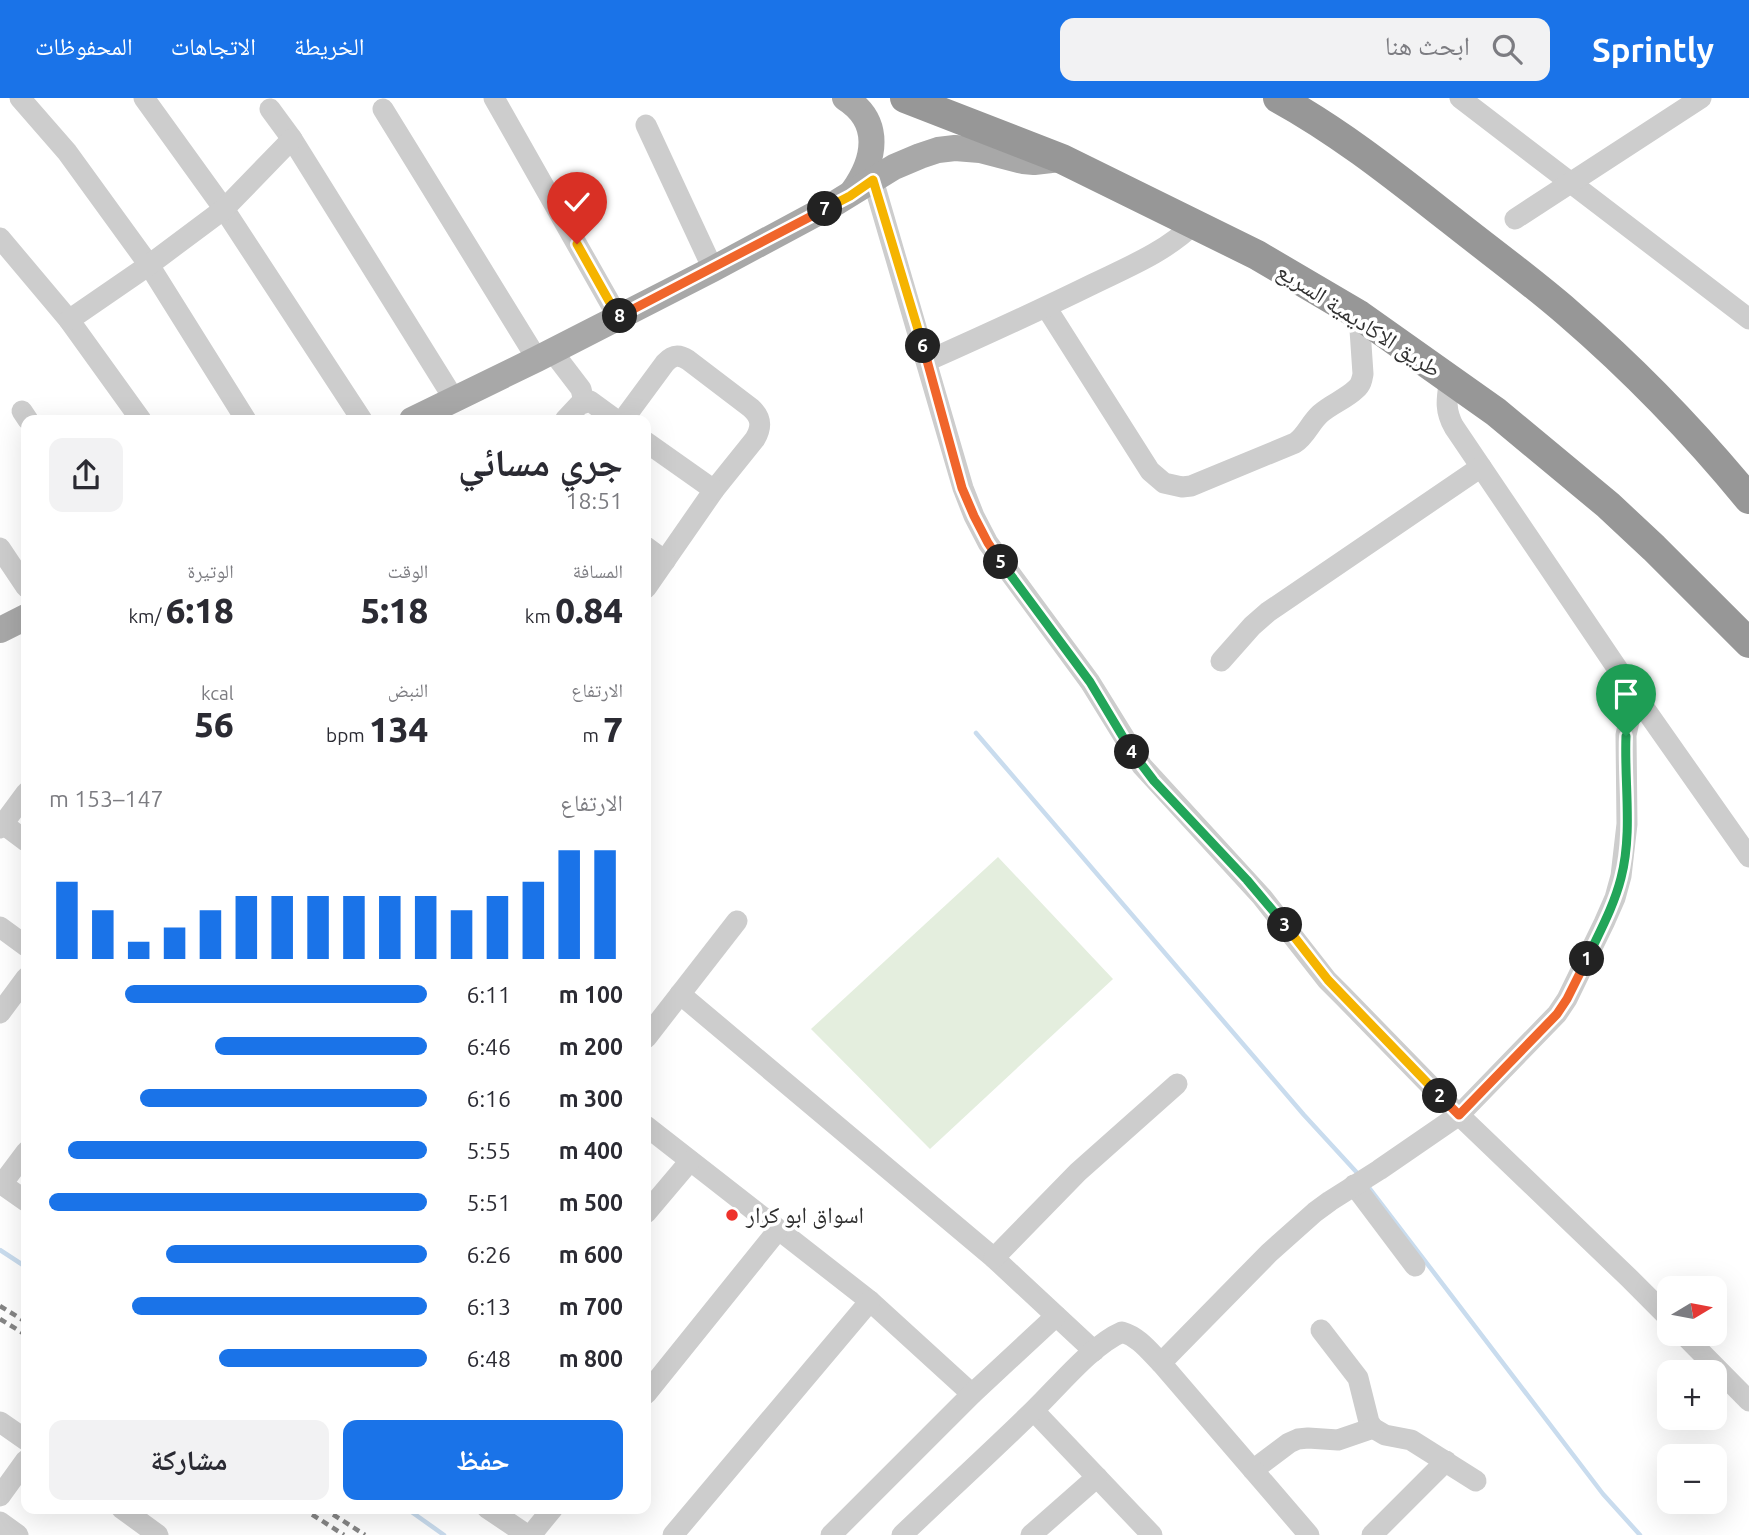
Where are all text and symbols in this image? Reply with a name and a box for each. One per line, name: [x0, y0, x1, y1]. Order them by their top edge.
search box: [1060, 18, 1550, 81]
icon: search: [1488, 30, 1526, 68]
text: ابحث هنا: [1385, 31, 1470, 60]
text: Sprintly: [1592, 31, 1714, 68]
text: المحفوظات: [35, 33, 133, 60]
text: الاتجاهات: [171, 33, 256, 60]
text: الخريطة: [294, 33, 365, 60]
pin: [547, 172, 607, 244]
icon: check: [558, 183, 596, 221]
pin: 7: [808, 192, 842, 226]
text: 7: [819, 197, 830, 219]
street label: طريق الاكاديمية السريع: [1271, 257, 1446, 384]
pin: 8: [602, 298, 638, 333]
text: 8: [614, 304, 625, 326]
pin: 6: [906, 328, 940, 364]
text: 6: [917, 334, 928, 356]
button: share: [49, 438, 123, 512]
text: جري مسائي: [458, 441, 623, 483]
text: 18:51: [565, 488, 623, 513]
pin: 5: [984, 545, 1018, 580]
text: 5: [995, 550, 1006, 572]
text: الوتيرة: [187, 560, 234, 582]
text: الوقت: [387, 560, 428, 582]
text: المسافة: [573, 560, 623, 582]
text: 6:18: [166, 590, 234, 630]
text: 5:18: [361, 590, 428, 630]
text: 0.84: [555, 590, 623, 630]
text: /km: [128, 605, 166, 627]
text: km: [525, 605, 555, 627]
pin: [1596, 664, 1656, 736]
icon: arrive: [1607, 675, 1645, 713]
text: النبض: [388, 679, 428, 701]
text: الارتفاع: [571, 679, 623, 701]
text: kcal: [201, 682, 234, 704]
text: 56: [194, 704, 234, 744]
text: 134: [369, 709, 428, 749]
text: 7: [603, 709, 623, 749]
text: bpm: [326, 724, 369, 746]
text: m: [582, 724, 603, 746]
pin: 4: [1114, 734, 1150, 770]
text: 4: [1126, 740, 1137, 762]
text: 147–153 m: [49, 786, 163, 811]
text: الارتفاع: [560, 790, 623, 815]
pin: 3: [1268, 908, 1302, 942]
text: 3: [1279, 913, 1290, 935]
pin: 1: [1570, 942, 1604, 976]
text: 1: [1581, 947, 1592, 969]
text: 6:11: [466, 982, 511, 1007]
text: 100 m: [559, 982, 623, 1007]
text: 6:46: [466, 1034, 511, 1059]
text: 200 m: [559, 1034, 623, 1059]
pin: 2: [1422, 1079, 1458, 1114]
text: 2: [1434, 1084, 1445, 1106]
text: 6:16: [466, 1086, 511, 1111]
text: 300 m: [559, 1086, 623, 1111]
text: 5:55: [466, 1138, 511, 1163]
text: 400 m: [559, 1138, 623, 1163]
text: 5:51: [466, 1190, 511, 1215]
text: 500 m: [559, 1190, 623, 1215]
place label: اسواق ابو كرار: [745, 1202, 864, 1229]
marker: اسواق ابو كرار: [724, 1207, 740, 1223]
text: 6:26: [466, 1242, 511, 1267]
text: 600 m: [559, 1242, 623, 1267]
north arrow: [1657, 1276, 1727, 1346]
map controls: [1657, 1276, 1727, 1514]
text: 6:13: [466, 1294, 511, 1319]
text: 700 m: [559, 1294, 623, 1319]
text: 6:48: [466, 1346, 511, 1371]
text: 800 m: [559, 1346, 623, 1371]
button: +: [1657, 1360, 1727, 1430]
button: مشاركة: [49, 1420, 329, 1500]
button: حفظ: [343, 1420, 623, 1500]
button: −: [1657, 1444, 1727, 1514]

